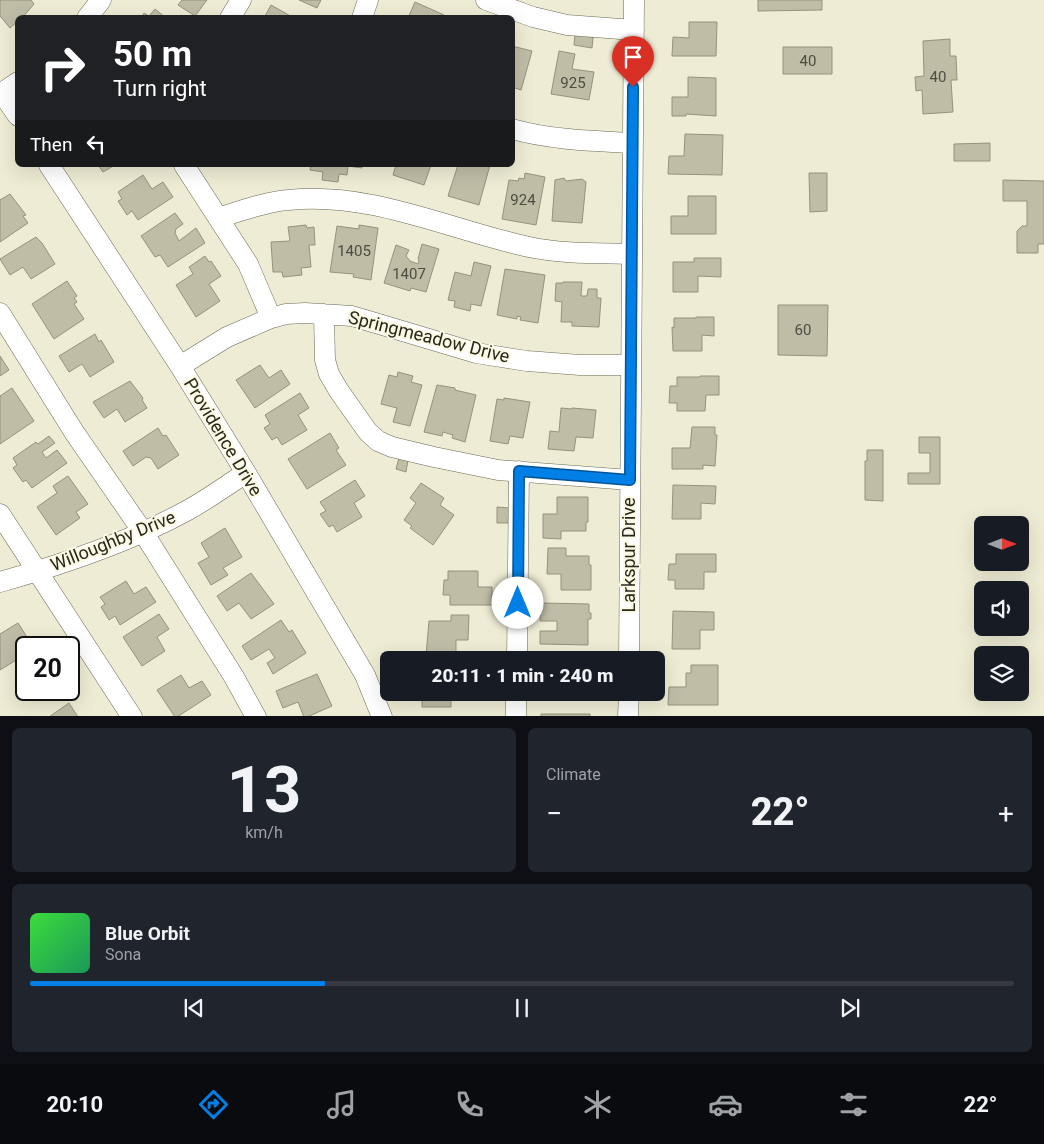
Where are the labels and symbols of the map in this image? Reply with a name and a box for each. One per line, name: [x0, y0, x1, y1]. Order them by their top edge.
pin: [612, 36, 654, 87]
house number: 40: [800, 52, 816, 70]
house number: 40: [930, 68, 946, 86]
house number: 925: [560, 74, 586, 92]
house number: 924: [510, 191, 536, 209]
house number: 1405: [337, 242, 371, 260]
house number: 1407: [392, 265, 426, 283]
street label: Springmeadow Drive: [346, 306, 512, 367]
house number: 60: [795, 321, 811, 339]
street label: Providence Drive: [180, 374, 267, 500]
street label: Larkspur Drive: [618, 497, 639, 613]
street label: Willoughby Drive: [47, 506, 178, 575]
north arrow: [974, 516, 1029, 571]
position arrow: [491, 576, 543, 628]
speed limit sign: 20: [15, 636, 80, 701]

